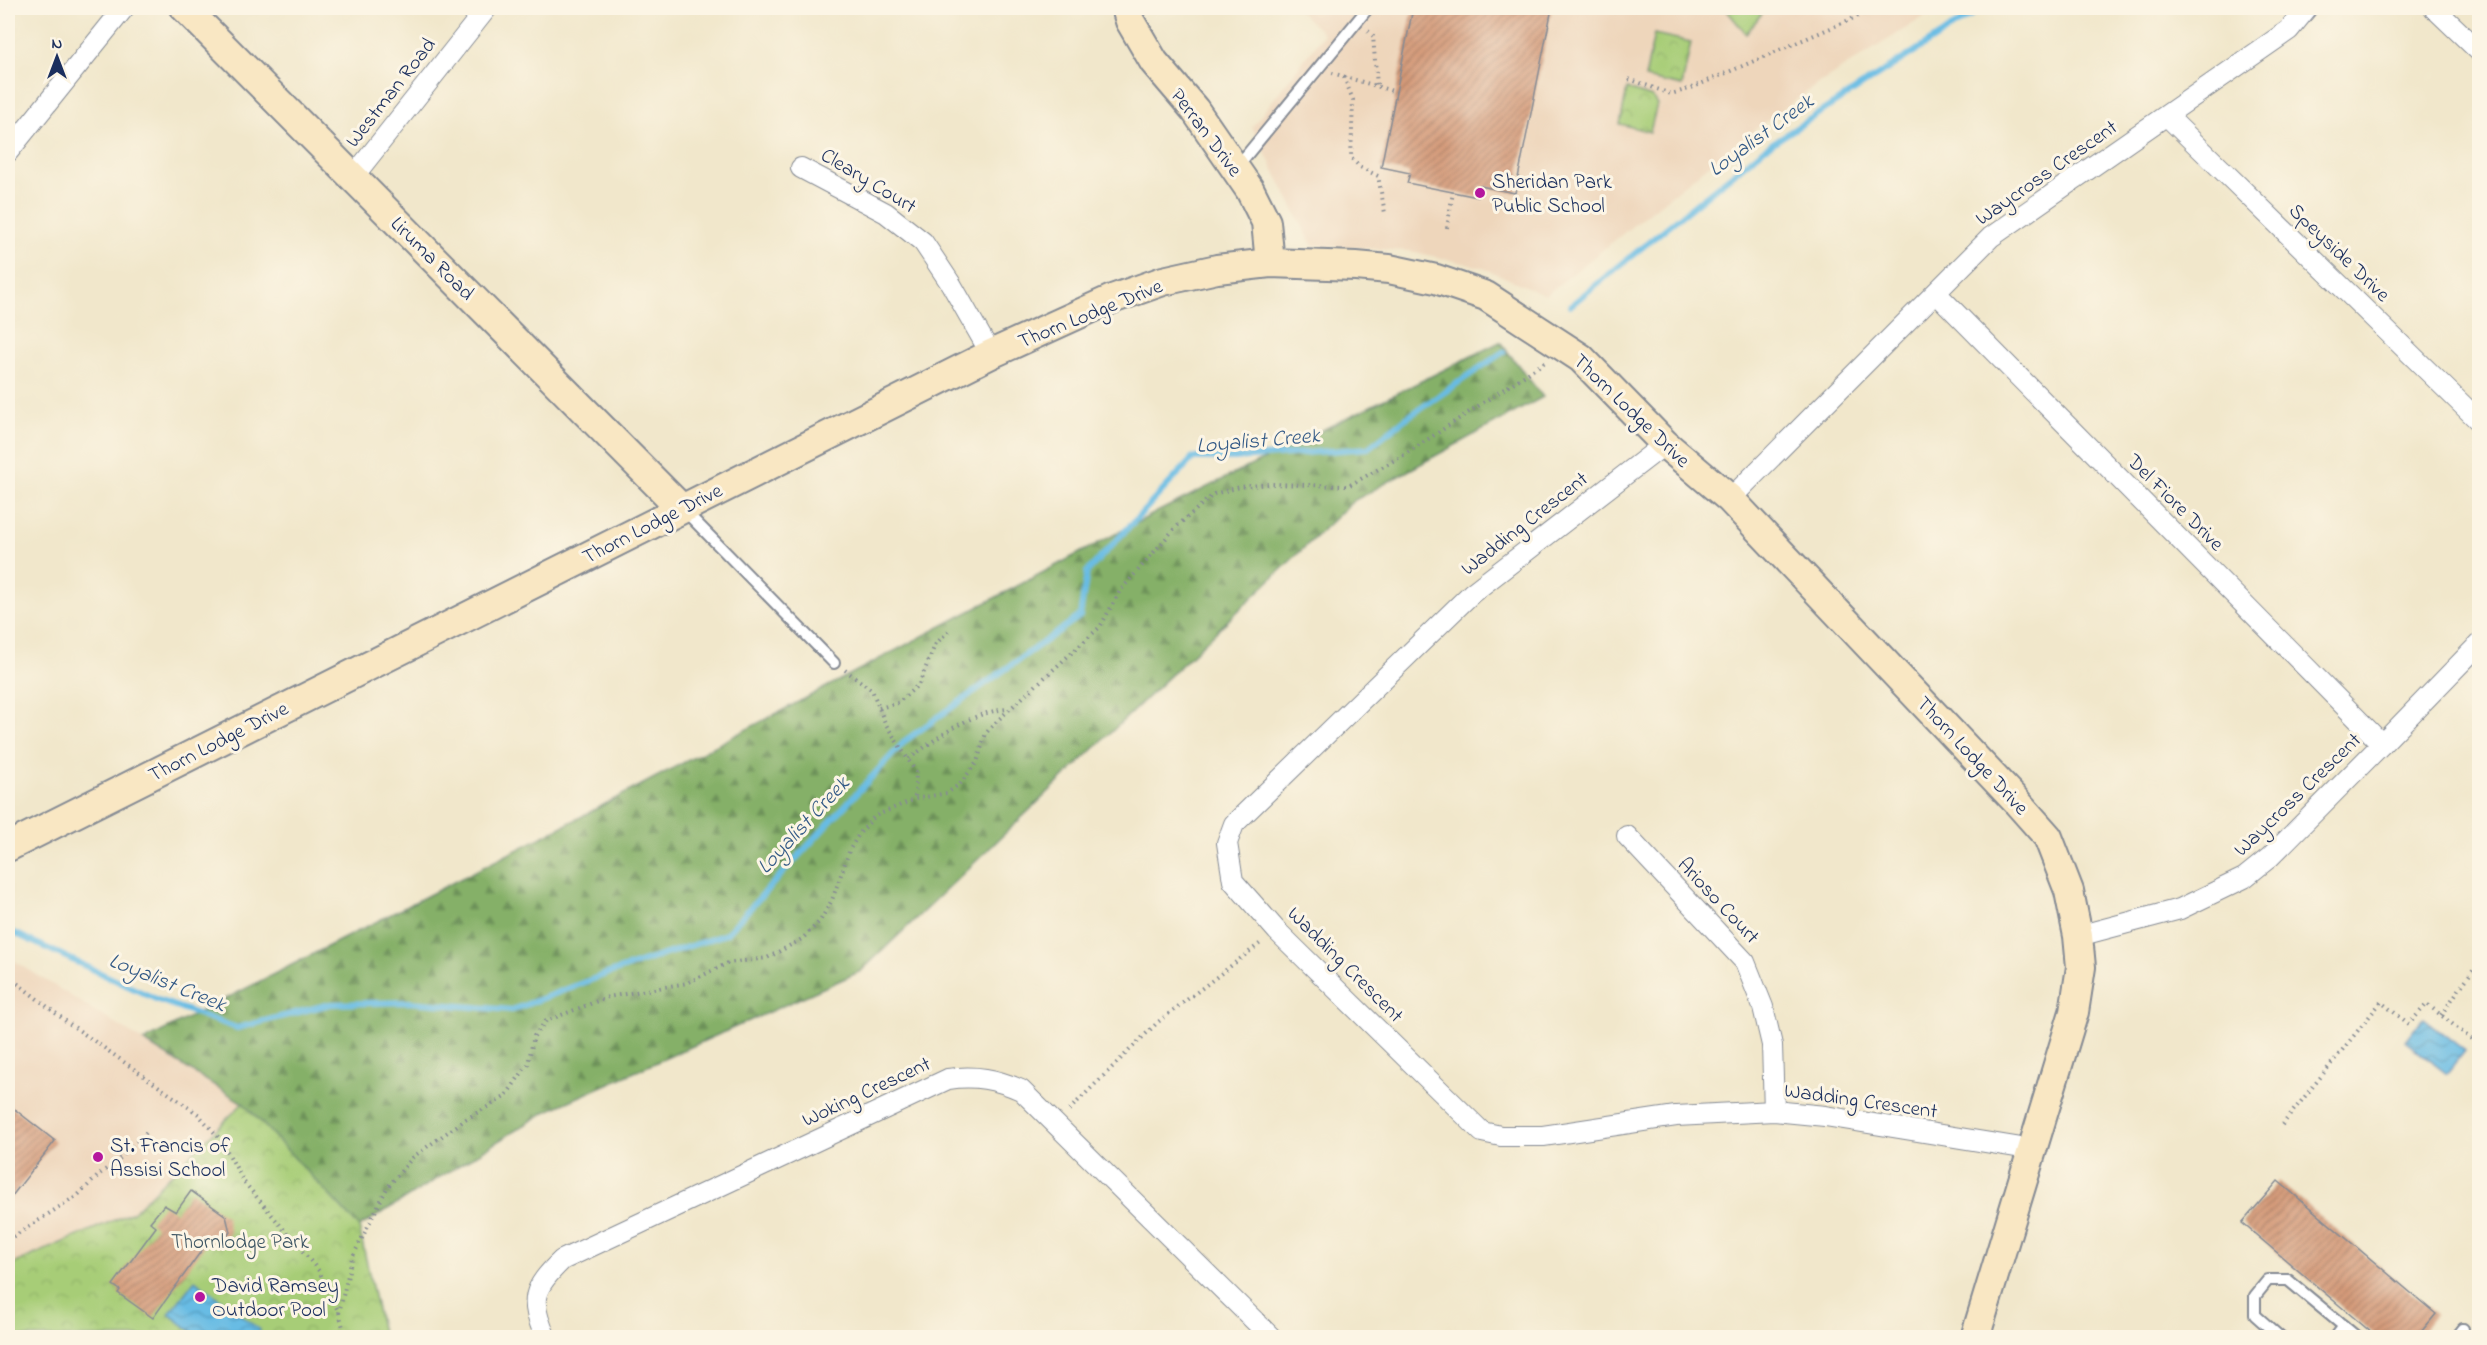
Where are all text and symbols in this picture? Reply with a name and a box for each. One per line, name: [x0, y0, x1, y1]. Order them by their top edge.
north arrow: [27, 27, 87, 87]
text: N: [52, 32, 63, 56]
street label: Westman Road: [339, 32, 444, 155]
street label: Perran Drive: [1162, 83, 1249, 184]
water label: Loyalist Creek: [1702, 86, 1822, 186]
street label: Waycross Crescent: [1970, 113, 2126, 236]
street label: Cleary Court: [813, 141, 922, 224]
place label: Sheridan Park Public School: [1492, 168, 1613, 222]
marker: Sheridan Park Public School: [1473, 186, 1487, 200]
street label: Speyside Drive: [2280, 197, 2396, 311]
street label: Liruma Road: [383, 210, 481, 309]
street label: Thorn Lodge Drive: [1014, 272, 1169, 359]
street label: Thorn Lodge Drive: [1564, 347, 1697, 477]
water label: Loyalist Creek: [1195, 421, 1323, 463]
street label: Del Fiore Drive: [2118, 447, 2230, 559]
street label: Wadding Crescent: [1455, 465, 1597, 585]
street label: Thorn Lodge Drive: [578, 476, 730, 575]
street label: Thorn Lodge Drive: [1907, 690, 2035, 825]
street label: Thorn Lodge Drive: [144, 694, 296, 793]
street label: Waycross Crescent: [2228, 726, 2370, 866]
water label: Loyalist Creek: [750, 769, 859, 882]
street label: Arioso Court: [1669, 851, 1766, 951]
street label: Wadding Crescent: [1278, 900, 1410, 1032]
water label: Loyalist Creek: [104, 946, 231, 1022]
street label: Woking Crescent: [798, 1050, 937, 1138]
street label: Wadding Crescent: [1782, 1076, 1939, 1130]
place label: St. Francis of Assisi School: [110, 1132, 230, 1186]
marker: St. Francis of Assisi School: [91, 1150, 105, 1164]
park label: Thornlodge Park: [171, 1228, 310, 1260]
place label: David Ramsey Outdoor Pool: [211, 1272, 339, 1326]
marker: David Ramsey Outdoor Pool: [193, 1290, 207, 1304]

